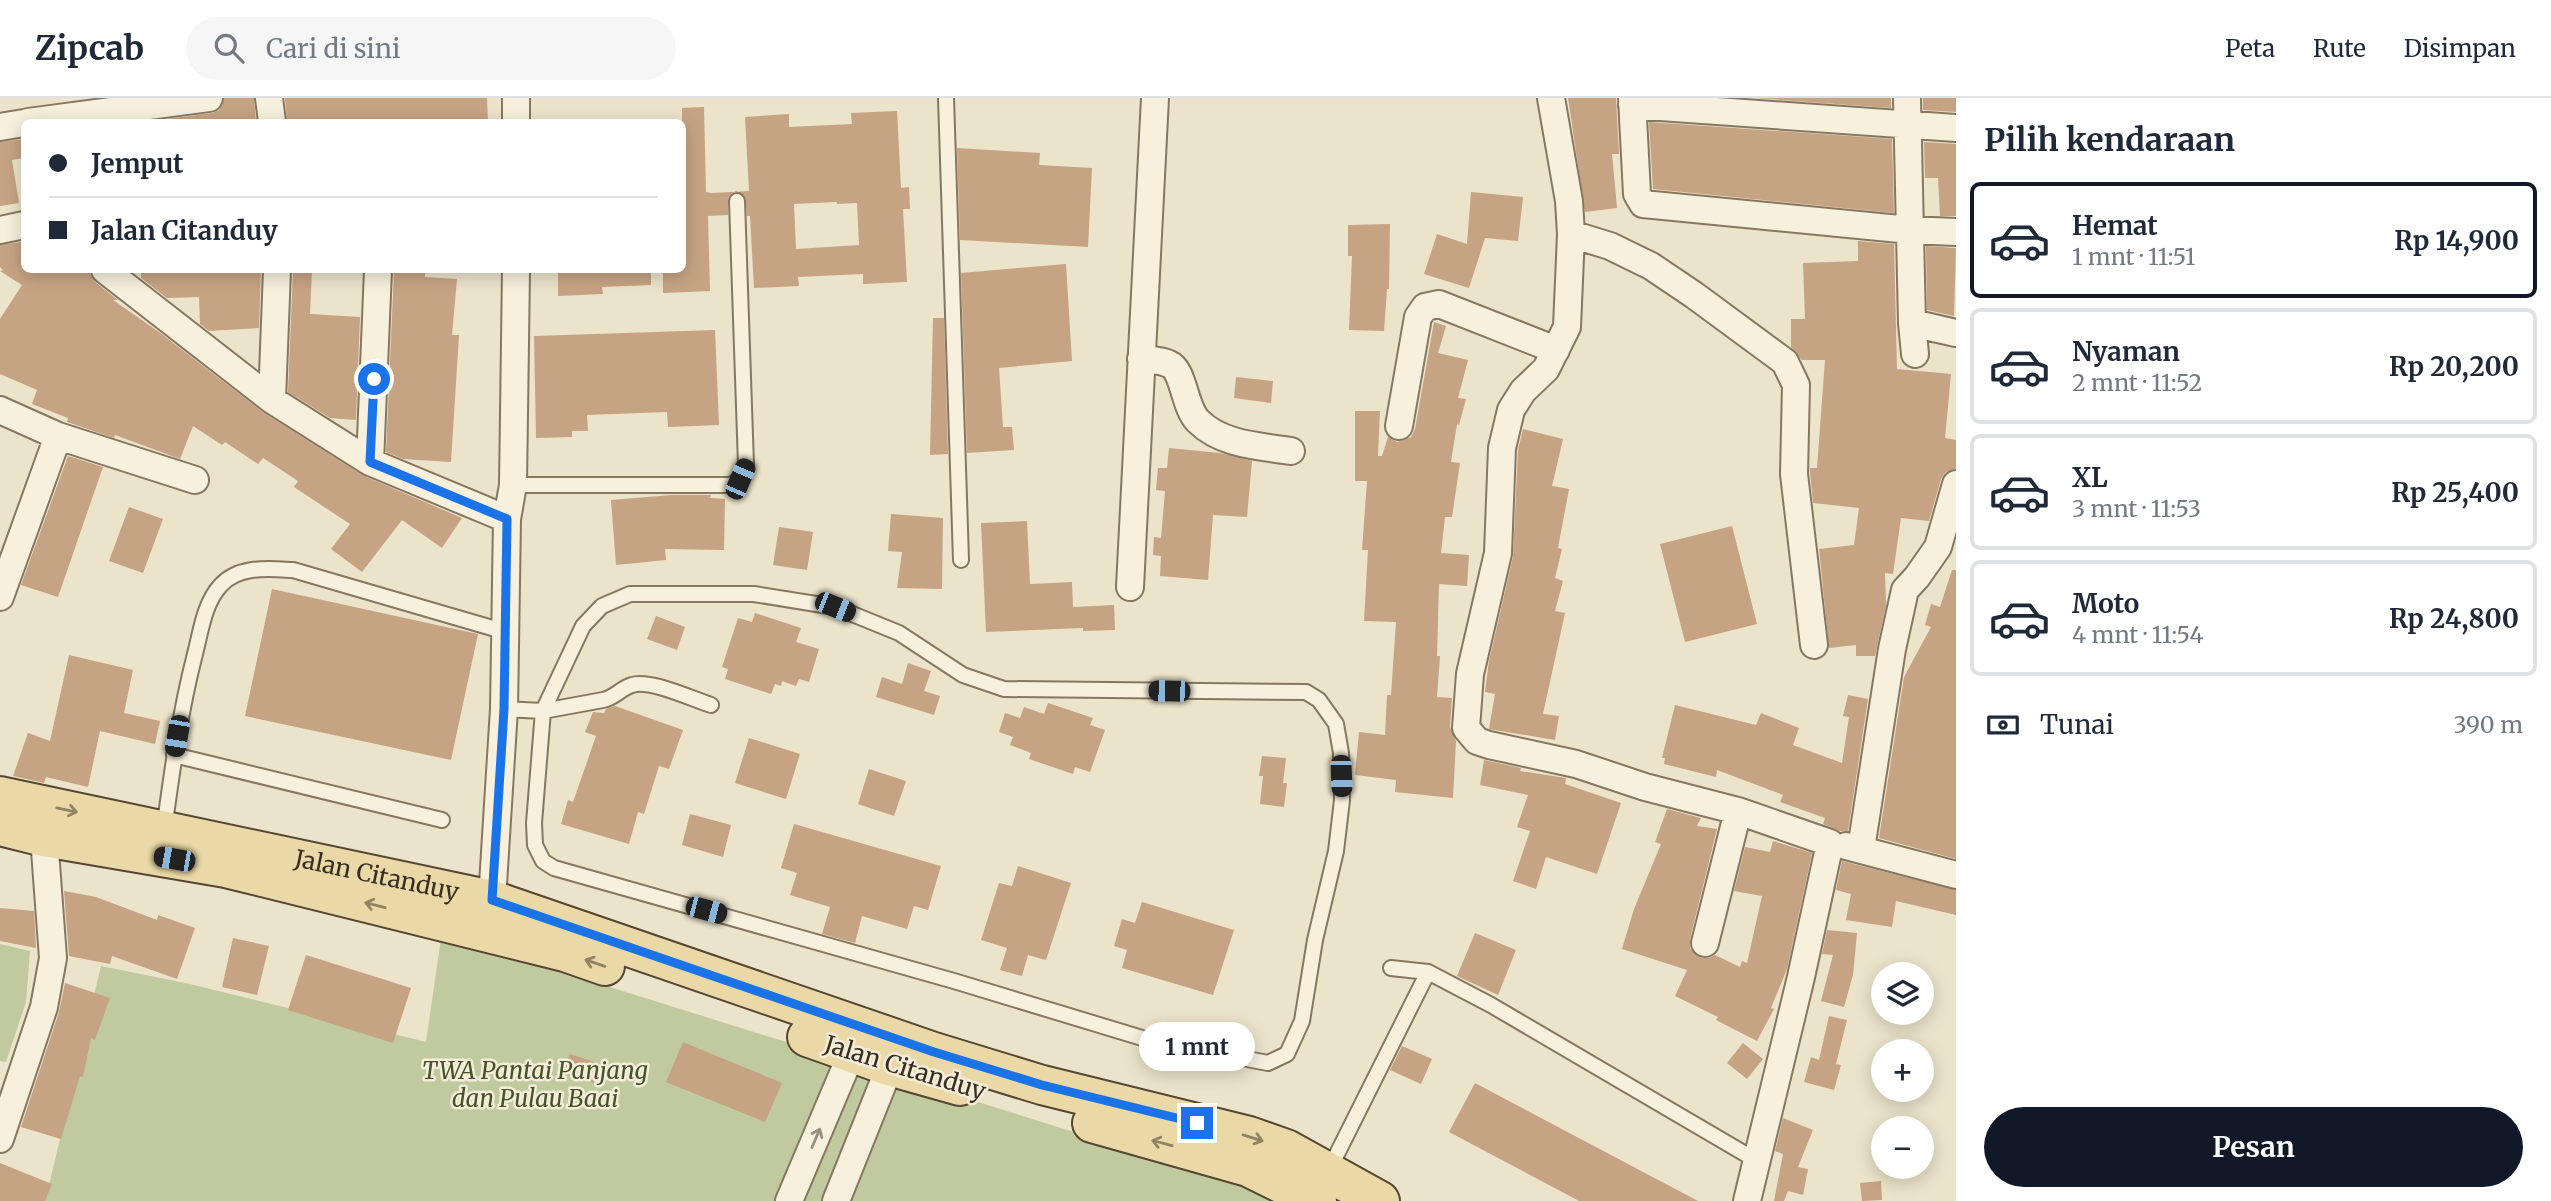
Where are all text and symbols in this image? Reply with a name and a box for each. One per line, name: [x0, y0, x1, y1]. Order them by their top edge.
search box: [186, 17, 676, 80]
text: Zipcab: [35, 28, 144, 69]
icon: search: [210, 29, 248, 67]
text: Cari di sini: [266, 32, 400, 65]
text: Peta: [2225, 33, 2275, 64]
text: Rute: [2313, 33, 2366, 64]
text: Disimpan: [2404, 33, 2516, 64]
text: Pilih kendaraan: [1984, 120, 2235, 160]
text: Jemput: [91, 147, 184, 180]
icon: car: [1988, 209, 2051, 272]
text: Hemat: [2072, 209, 2158, 242]
text: Jalan Citanduy: [91, 214, 278, 247]
text: Rp 14,900: [2394, 224, 2519, 257]
text: 1 mnt · 11:51: [2072, 242, 2195, 271]
icon: car: [1988, 335, 2051, 398]
text: Nyaman: [2072, 335, 2180, 368]
text: Rp 20,200: [2389, 350, 2519, 383]
route start: [358, 363, 390, 395]
text: 2 mnt · 11:52: [2072, 368, 2202, 397]
car: [723, 456, 758, 502]
icon: car: [1988, 461, 2051, 524]
text: XL: [2072, 461, 2108, 494]
text: Rp 25,400: [2391, 476, 2519, 509]
text: 3 mnt · 11:53: [2072, 494, 2201, 523]
icon: car: [1988, 587, 2051, 650]
text: Moto: [2072, 587, 2139, 620]
car: [812, 589, 859, 625]
text: Rp 24,800: [2389, 602, 2519, 635]
text: 4 mnt · 11:54: [2072, 620, 2204, 649]
car: [1148, 680, 1191, 702]
icon: cash: [1984, 706, 2022, 744]
text: Tunai: [2040, 708, 2114, 741]
text: 390 m: [2453, 710, 2523, 739]
car: [164, 713, 191, 759]
car: [1330, 755, 1353, 797]
one-way arrow: [55, 804, 78, 818]
street label: Jalan Citanduy: [291, 842, 462, 908]
car: [152, 845, 197, 873]
car: [683, 894, 730, 926]
one-way arrow: [364, 898, 387, 911]
one-way arrow: [585, 956, 607, 968]
map controls: [1871, 962, 1934, 1179]
button: layers: [1871, 962, 1934, 1025]
callout: 1 mnt: [1139, 1021, 1255, 1070]
street label: Jalan Citanduy: [820, 1028, 990, 1107]
text: 1 mnt: [1165, 1032, 1229, 1061]
button: +: [1871, 1039, 1934, 1102]
park label: TWA Pantai Panjang dan Pulau Baai: [422, 1055, 648, 1114]
route end: [1181, 1107, 1213, 1139]
button: Pesan: [1984, 1107, 2523, 1187]
button: −: [1871, 1116, 1934, 1179]
one-way arrow: [810, 1128, 823, 1149]
one-way arrow: [1241, 1132, 1263, 1145]
one-way arrow: [1151, 1136, 1174, 1149]

